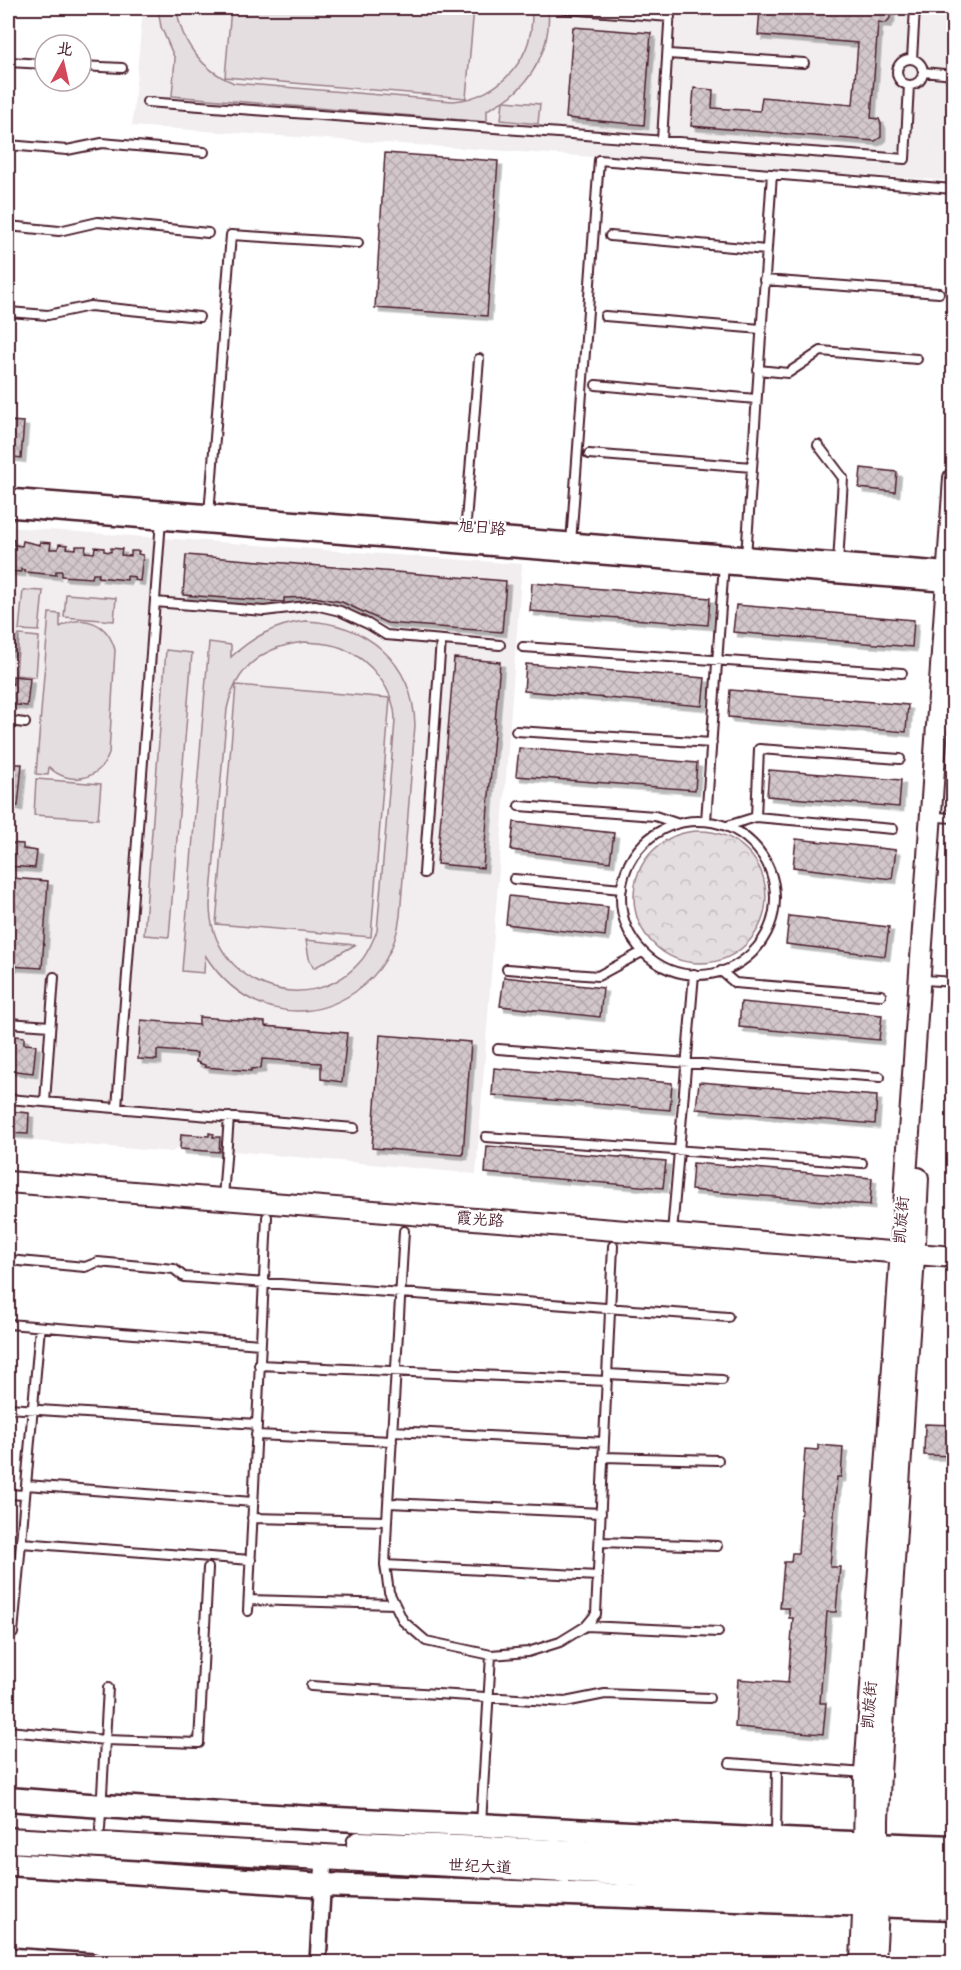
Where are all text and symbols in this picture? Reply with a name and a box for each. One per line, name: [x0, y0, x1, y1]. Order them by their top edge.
north arrow: [33, 33, 93, 93]
text: 北: [56, 39, 74, 60]
street label: 旭日路: [457, 516, 507, 540]
street label: 凯旋街: [891, 1195, 913, 1245]
street label: 霞光路: [455, 1209, 505, 1231]
street label: 凯旋街: [859, 1680, 881, 1730]
street label: 世纪大道: [448, 1856, 512, 1878]

